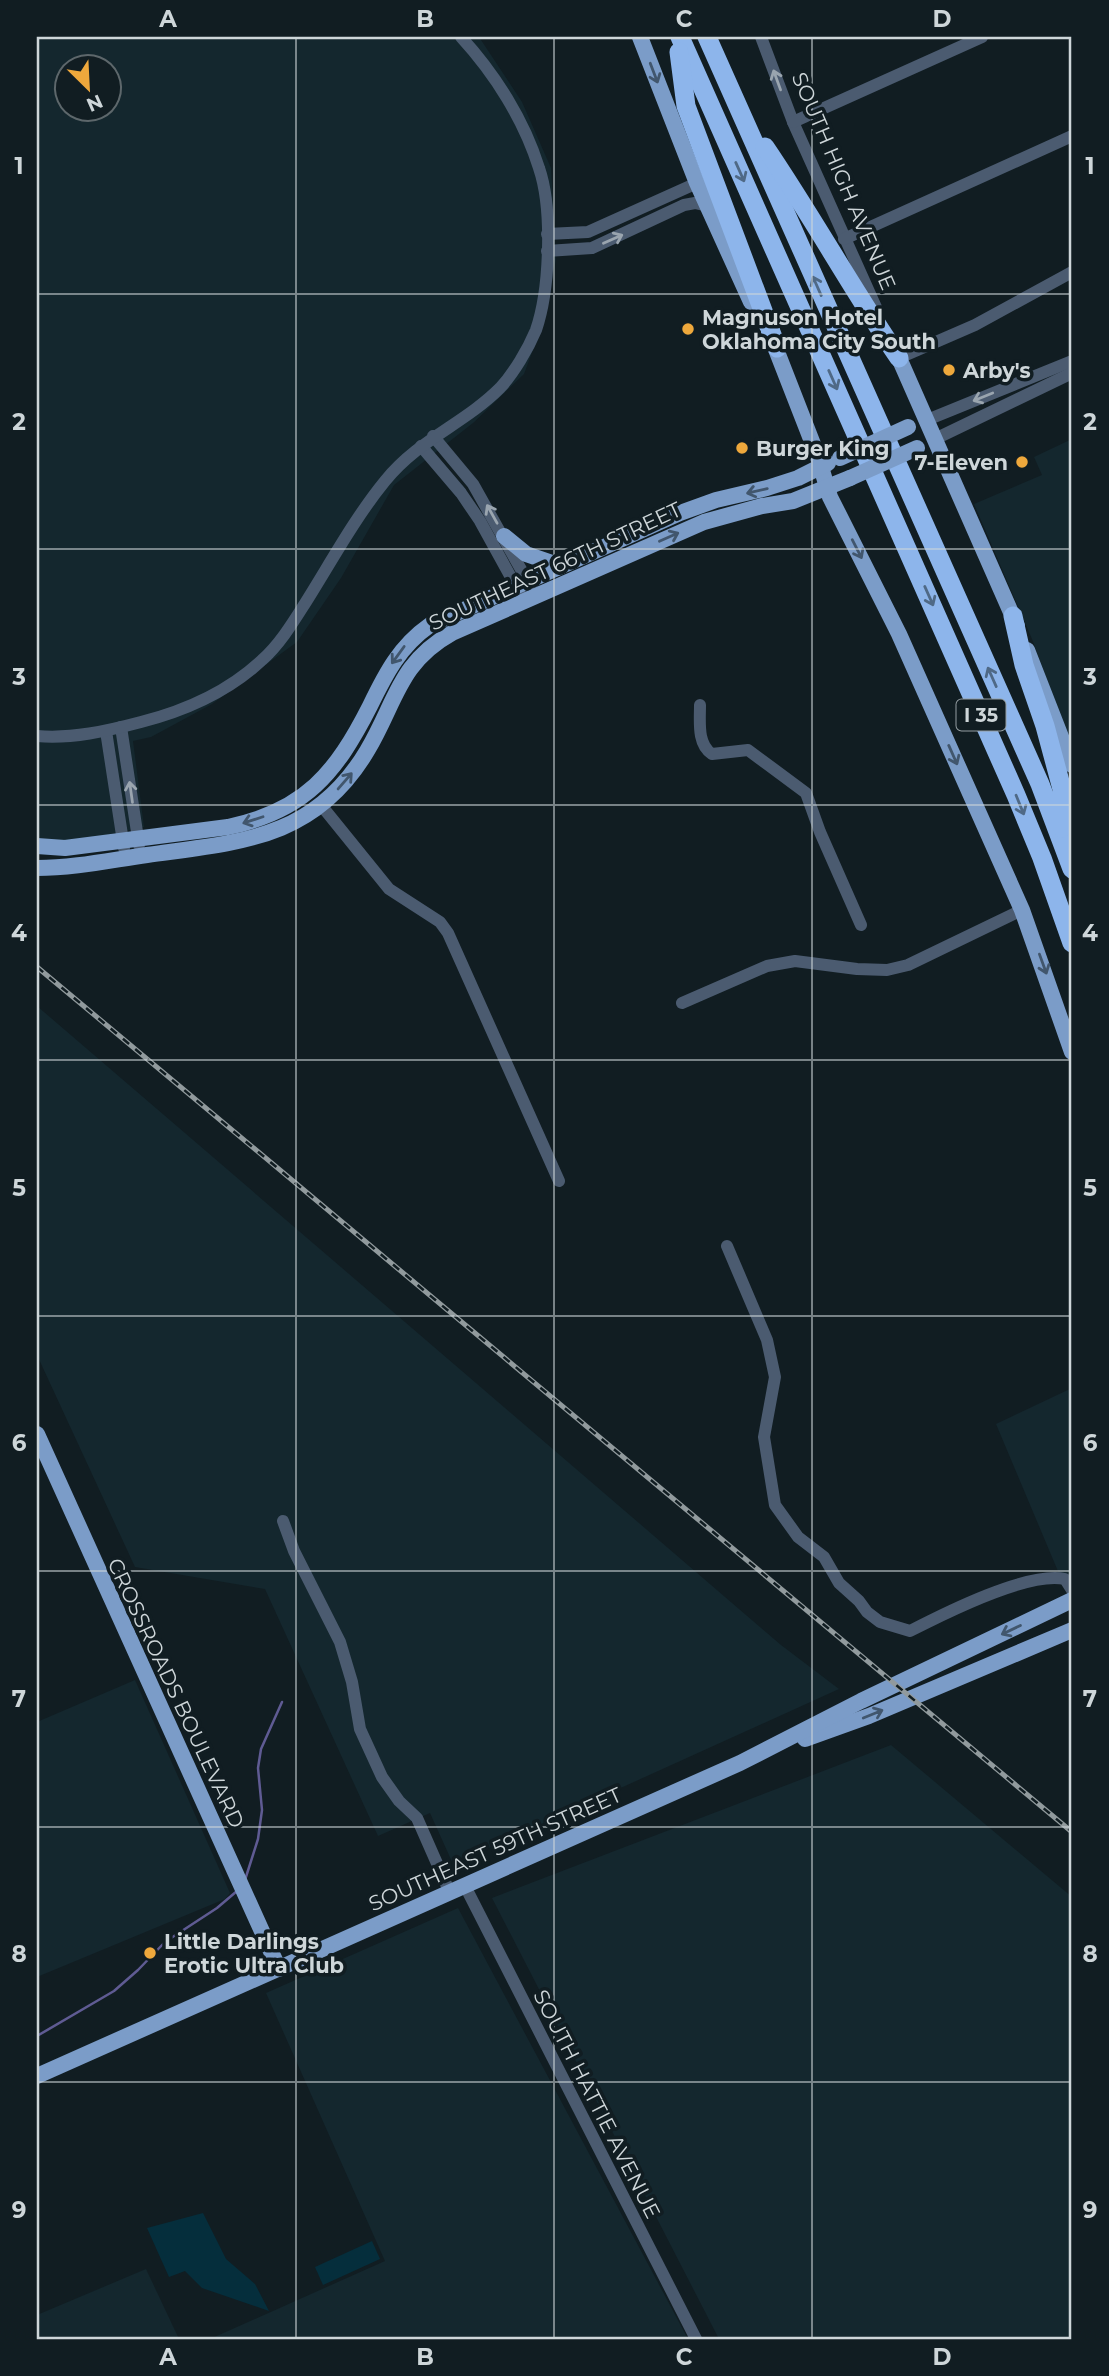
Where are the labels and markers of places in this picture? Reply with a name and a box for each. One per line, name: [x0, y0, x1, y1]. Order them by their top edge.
place label: Magnuson Hotel Oklahoma City South: [702, 305, 936, 354]
marker: Magnuson Hotel Oklahoma City South: [680, 321, 696, 337]
place label: Arby's: [962, 358, 1031, 383]
marker: Arby's: [941, 362, 957, 378]
place label: Burger King: [756, 436, 889, 461]
marker: Burger King: [734, 440, 750, 456]
place label: 7-Eleven: [914, 450, 1008, 475]
marker: 7-Eleven: [1014, 454, 1030, 470]
place label: Little Darlings Erotic Ultra Club: [164, 1929, 344, 1978]
marker: Little Darlings Erotic Ultra Club: [142, 1945, 158, 1961]

